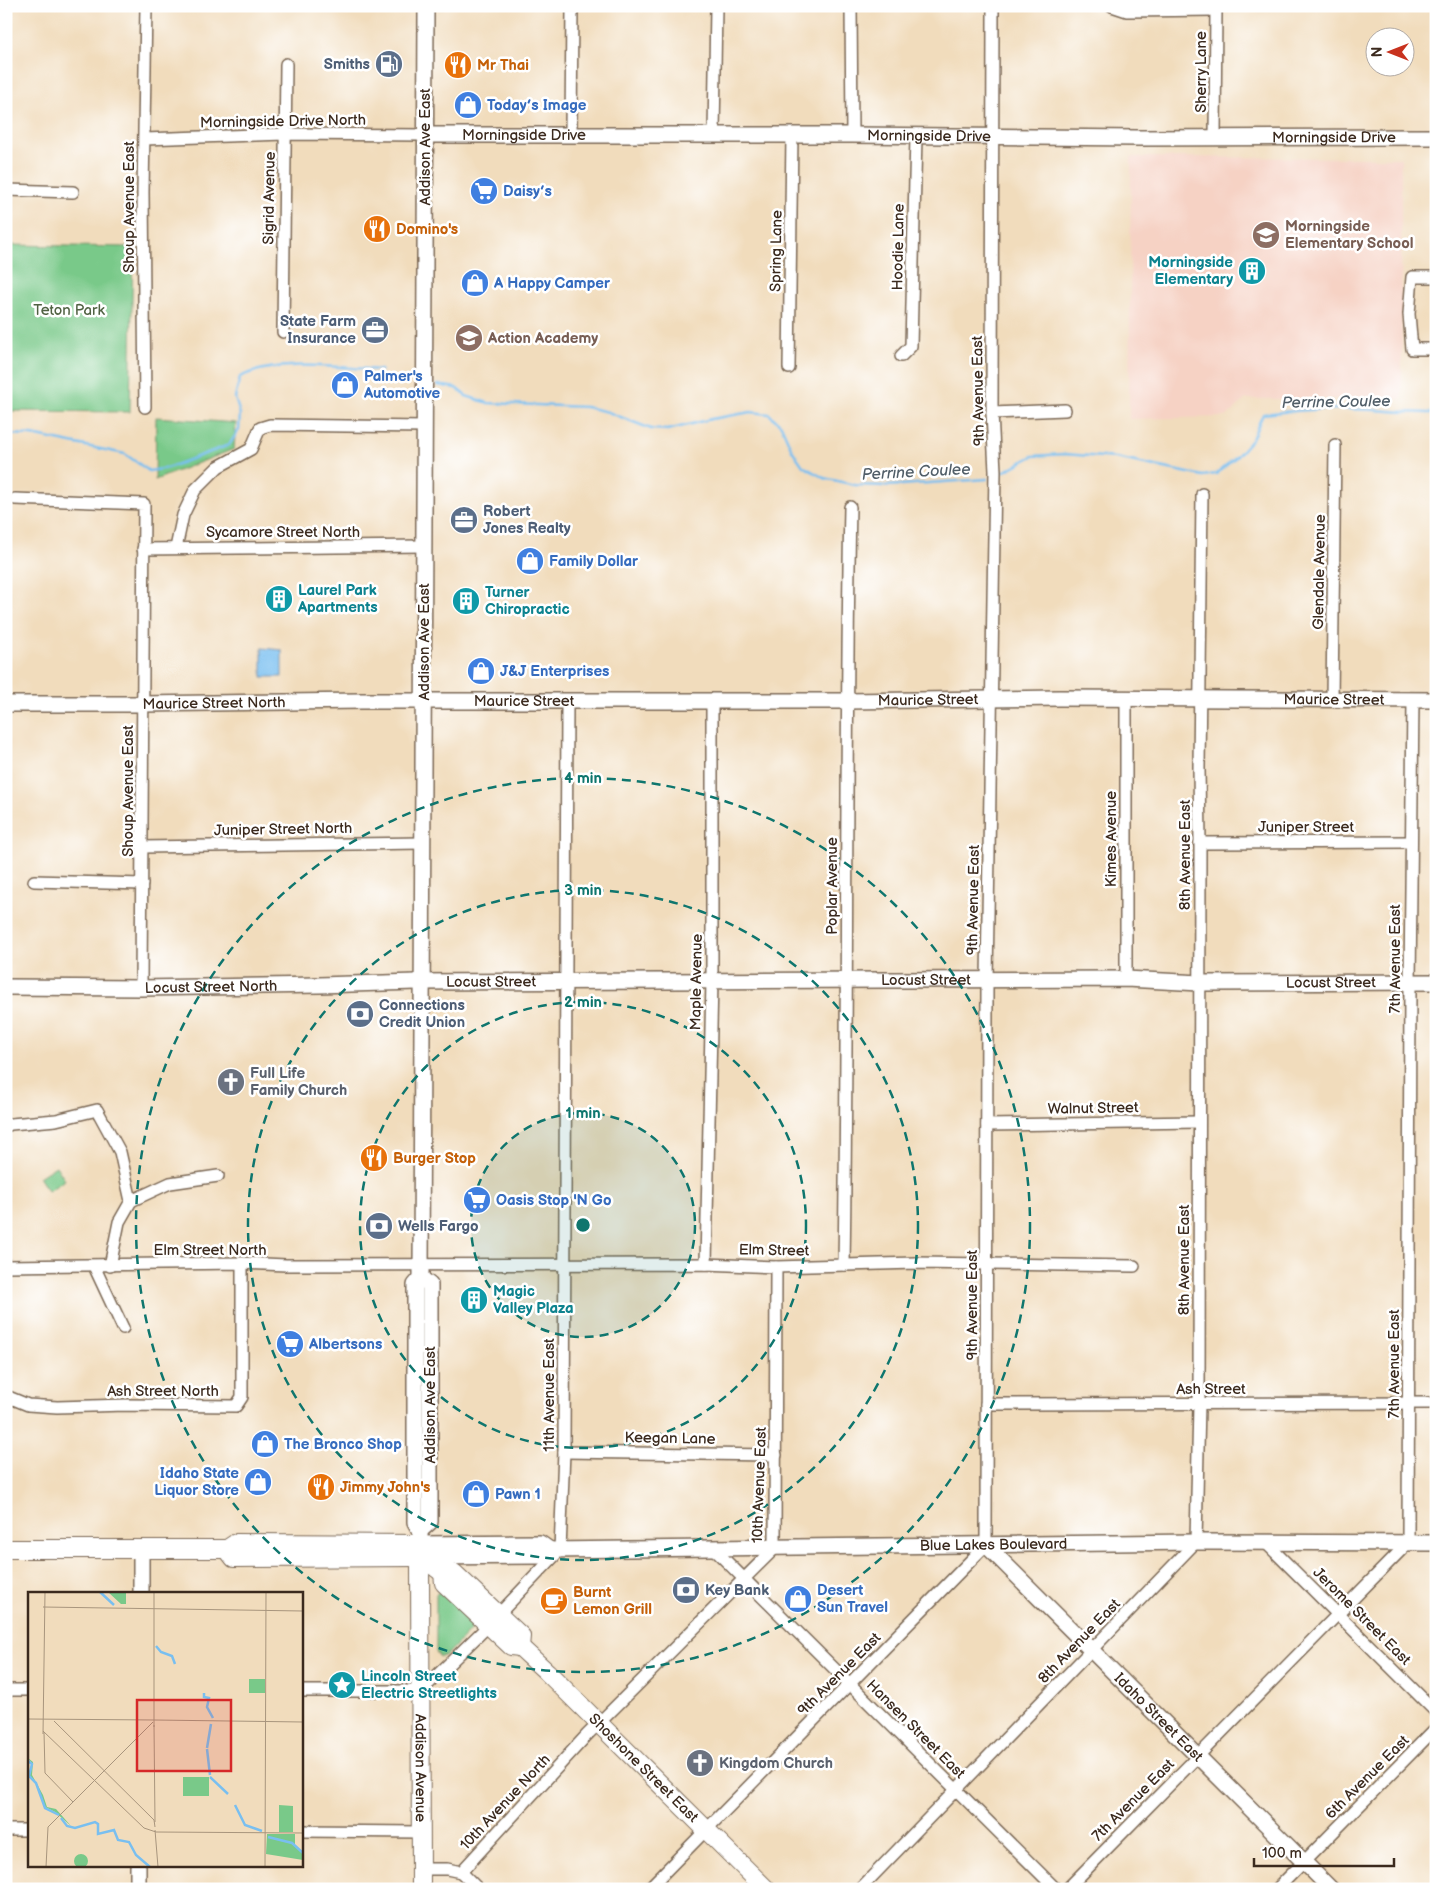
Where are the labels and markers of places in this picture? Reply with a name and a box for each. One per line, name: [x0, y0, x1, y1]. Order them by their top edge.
fuel station icon: Smiths: [374, 49, 404, 79]
restaurant icon: Mr Thai: [443, 50, 473, 80]
place label: Smiths: [324, 55, 370, 74]
place label: Mr Thai: [477, 56, 529, 75]
shop icon: Today’s Image: [453, 90, 483, 120]
place label: Today’s Image: [487, 96, 587, 115]
supermarket icon: Daisy’s: [469, 176, 499, 206]
place label: Daisy’s: [503, 182, 552, 201]
restaurant icon: Domino's: [362, 214, 392, 244]
place label: Morningside Elementary School: [1285, 217, 1413, 253]
place label: Domino's: [396, 220, 458, 239]
school or university icon: Morningside Elementary School: [1251, 220, 1281, 250]
place label: Morningside Elementary: [1148, 253, 1233, 289]
building icon: Morningside Elementary: [1237, 256, 1267, 286]
shop icon: A Happy Camper: [460, 268, 490, 298]
place label: A Happy Camper: [493, 274, 611, 293]
place label: State Farm Insurance: [280, 312, 356, 348]
office icon: State Farm Insurance: [360, 315, 390, 345]
school or university icon: Action Academy: [454, 323, 484, 353]
place label: Action Academy: [487, 329, 598, 348]
place label: Palmer's Automotive: [363, 367, 441, 403]
shop icon: Palmer's Automotive: [330, 370, 360, 400]
place label: Robert Jones Realty: [483, 502, 571, 538]
office icon: Robert Jones Realty: [449, 505, 479, 535]
shop icon: Family Dollar: [515, 546, 545, 576]
place label: Family Dollar: [549, 552, 639, 571]
place label: Laurel Park Apartments: [297, 581, 378, 617]
place label: Turner Chiropractic: [485, 583, 570, 619]
building icon: Laurel Park Apartments: [264, 584, 294, 614]
building icon: Turner Chiropractic: [451, 586, 481, 616]
shop icon: J&J Enterprises: [466, 656, 496, 686]
place label: J&J Enterprises: [500, 662, 609, 681]
place label: Connections Credit Union: [379, 996, 465, 1032]
bank icon: Connections Credit Union: [345, 999, 375, 1029]
place label: Full Life Family Church: [250, 1064, 347, 1100]
church icon: Full Life Family Church: [216, 1067, 246, 1097]
restaurant icon: Burger Stop: [359, 1143, 389, 1173]
place label: Burger Stop: [393, 1149, 476, 1168]
supermarket icon: Oasis Stop 'N Go: [462, 1185, 492, 1215]
place label: Oasis Stop 'N Go: [496, 1191, 612, 1210]
bank icon: Wells Fargo: [364, 1211, 394, 1241]
centre of rings: [574, 1216, 592, 1234]
place label: Wells Fargo: [398, 1217, 479, 1236]
place label: Magic Valley Plaza: [493, 1282, 574, 1318]
building icon: Magic Valley Plaza: [459, 1285, 489, 1315]
supermarket icon: Albertsons: [275, 1329, 305, 1359]
place label: Albertsons: [308, 1335, 382, 1354]
shop icon: The Bronco Shop: [250, 1429, 280, 1459]
place label: The Bronco Shop: [284, 1435, 402, 1454]
place label: Idaho State Liquor Store: [154, 1464, 239, 1500]
shop icon: Idaho State Liquor Store: [243, 1467, 273, 1497]
restaurant icon: Jimmy John's: [306, 1472, 336, 1502]
place label: Jimmy John's: [340, 1478, 430, 1497]
shop icon: Pawn 1: [461, 1479, 491, 1509]
place label: Pawn 1: [495, 1485, 541, 1504]
bank icon: Key Bank: [671, 1575, 701, 1605]
place label: Key Bank: [705, 1581, 769, 1600]
place label: Desert Sun Travel: [817, 1581, 888, 1617]
place label: Burnt Lemon Grill: [573, 1583, 652, 1619]
shop icon: Desert Sun Travel: [783, 1584, 813, 1614]
cafe icon: Burnt Lemon Grill: [539, 1586, 569, 1616]
place label: Lincoln Street Electric Streetlights: [361, 1667, 497, 1703]
place icon: Lincoln Street Electric Streetlights: [327, 1670, 357, 1700]
church icon: Kingdom Church: [685, 1748, 715, 1778]
place label: Kingdom Church: [719, 1754, 833, 1773]

